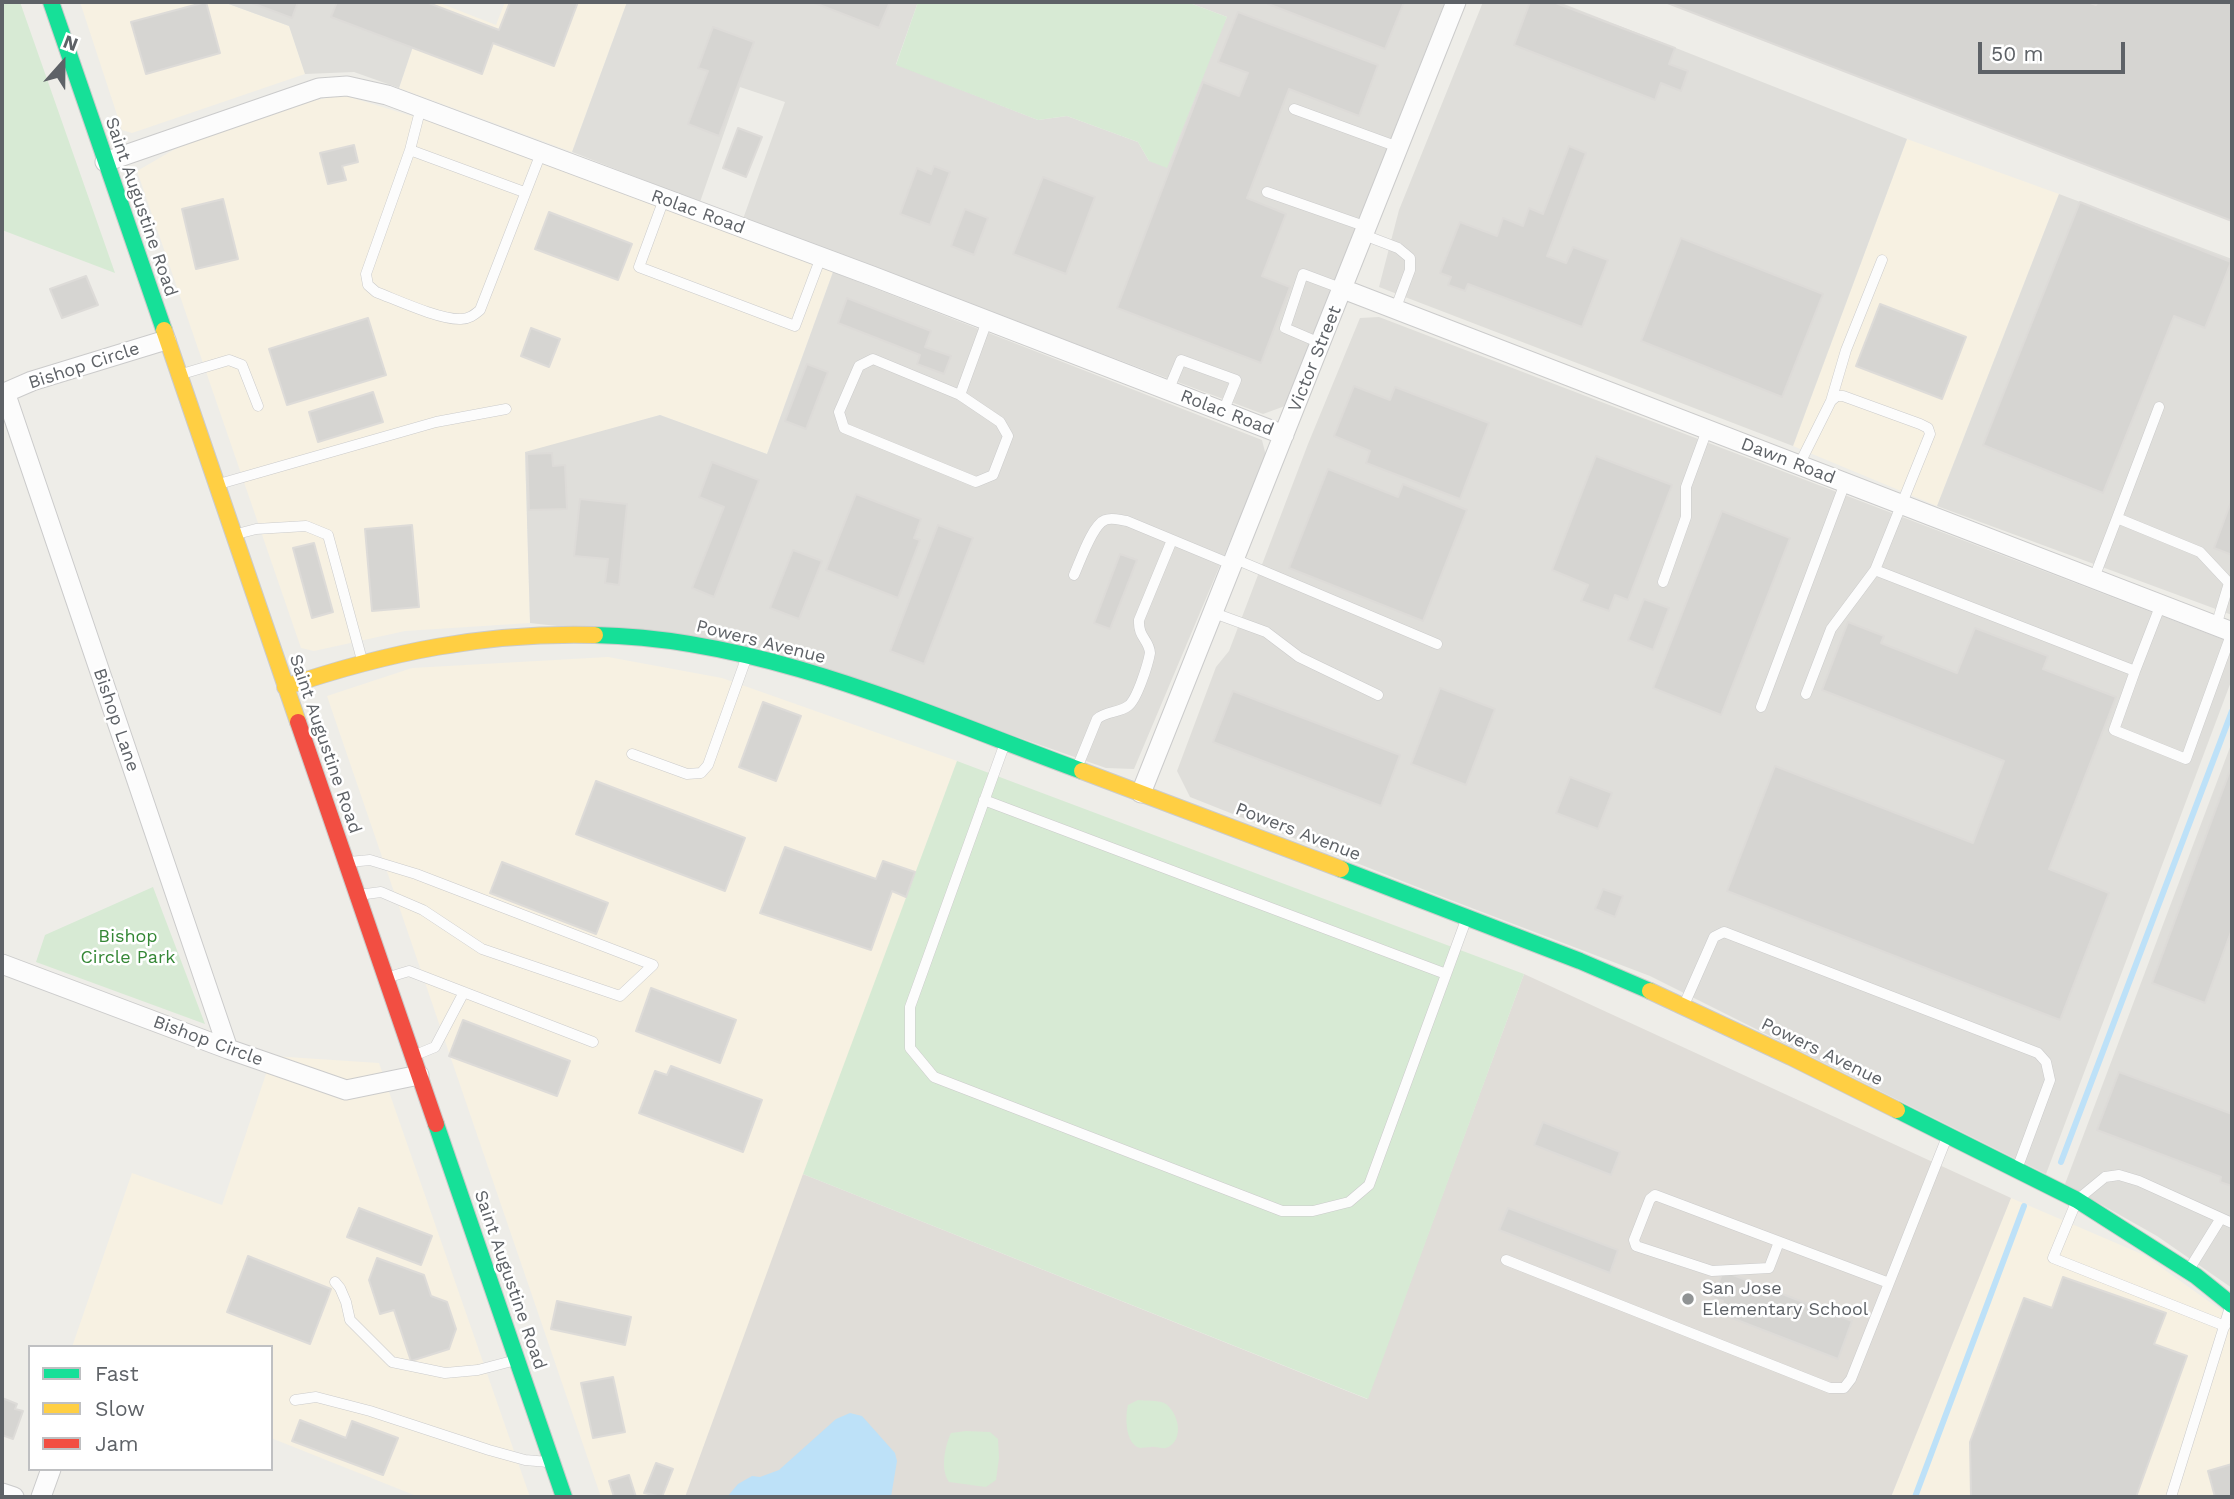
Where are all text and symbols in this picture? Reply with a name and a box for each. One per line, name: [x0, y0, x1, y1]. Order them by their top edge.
north arrow: [28, 28, 98, 98]
scale bar: [1982, 28, 2129, 72]
text: N: [60, 30, 81, 56]
text: 50 m: [1991, 41, 2043, 66]
street label: Saint Augustine Road: [100, 115, 182, 299]
street label: Rolac Road: [648, 185, 748, 239]
street label: Victor Street: [1284, 303, 1346, 415]
street label: Bishop Circle: [26, 338, 142, 394]
street label: Rolac Road: [1177, 385, 1277, 441]
street label: Dawn Road: [1738, 433, 1838, 489]
street label: Powers Avenue: [694, 615, 828, 669]
street label: Saint Augustine Road: [284, 652, 366, 836]
street label: Bishop Lane: [88, 665, 144, 775]
street label: Powers Avenue: [1232, 798, 1364, 866]
park label: Bishop Circle Park: [80, 926, 176, 968]
street label: Bishop Circle: [150, 1011, 266, 1071]
street label: Powers Avenue: [1758, 1013, 1886, 1091]
street label: Saint Augustine Road: [469, 1188, 551, 1372]
place label: San Jose Elementary School: [1702, 1278, 1868, 1320]
marker: San Jose Elementary School: [1680, 1291, 1696, 1307]
legend: [28, 1345, 273, 1471]
text: Fast: [95, 1361, 139, 1386]
text: Slow: [95, 1396, 145, 1421]
text: Jam: [95, 1431, 138, 1456]

